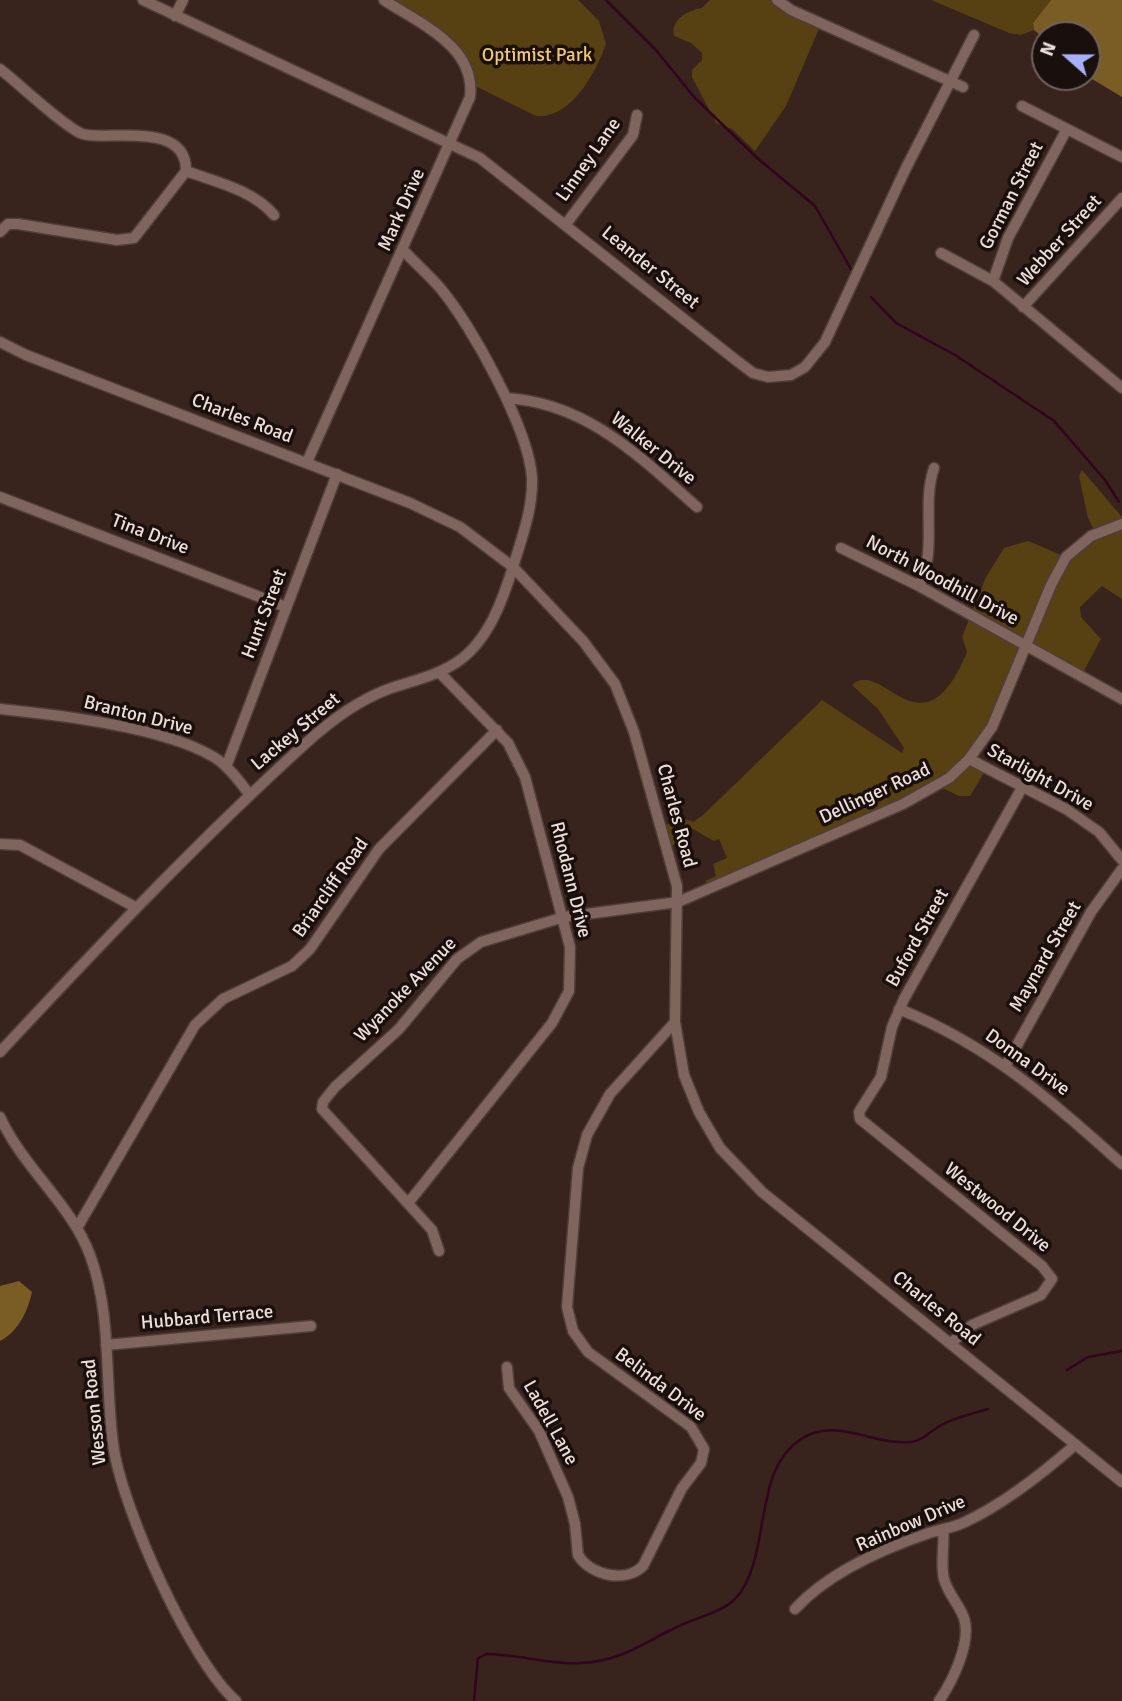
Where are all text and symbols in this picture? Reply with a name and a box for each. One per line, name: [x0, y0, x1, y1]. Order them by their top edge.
north arrow: [1031, 21, 1101, 91]
text: N: [1035, 39, 1062, 60]
park label: Optimist Park: [482, 45, 592, 67]
street label: Linney Lane: [552, 114, 626, 206]
street label: Gorman Street: [975, 138, 1049, 254]
street label: Mark Drive: [374, 165, 430, 255]
street label: Webber Street: [1013, 191, 1107, 291]
street label: Leander Street: [597, 222, 703, 314]
street label: Charles Road: [188, 389, 296, 449]
street label: Walker Drive: [606, 408, 700, 490]
street label: Tina Drive: [108, 510, 192, 560]
street label: North Woodhill Drive: [862, 531, 1022, 631]
street label: Hunt Street: [238, 566, 292, 662]
street label: Lackey Street: [247, 688, 345, 776]
street label: Branton Drive: [81, 691, 195, 741]
street label: Starlight Drive: [983, 739, 1097, 817]
street label: Dellinger Road: [816, 758, 934, 830]
street label: Charles Road: [651, 762, 701, 870]
street label: Rhodann Drive: [545, 820, 595, 940]
street label: Briarcliff Road: [288, 834, 374, 942]
street label: Buford Street: [882, 885, 954, 991]
street label: Maynard Street: [1005, 898, 1087, 1016]
street label: Wyanoke Avenue: [350, 933, 462, 1047]
street label: Donna Drive: [980, 1025, 1074, 1101]
street label: Westwood Drive: [939, 1158, 1055, 1258]
street label: Charles Road: [887, 1267, 985, 1351]
street label: Hubbard Terrace: [140, 1301, 274, 1335]
street label: Belinda Drive: [610, 1343, 710, 1427]
street label: Wesson Road: [78, 1358, 112, 1466]
street label: Ladell Lane: [517, 1377, 583, 1469]
street label: Rainbow Drive: [853, 1491, 969, 1557]

